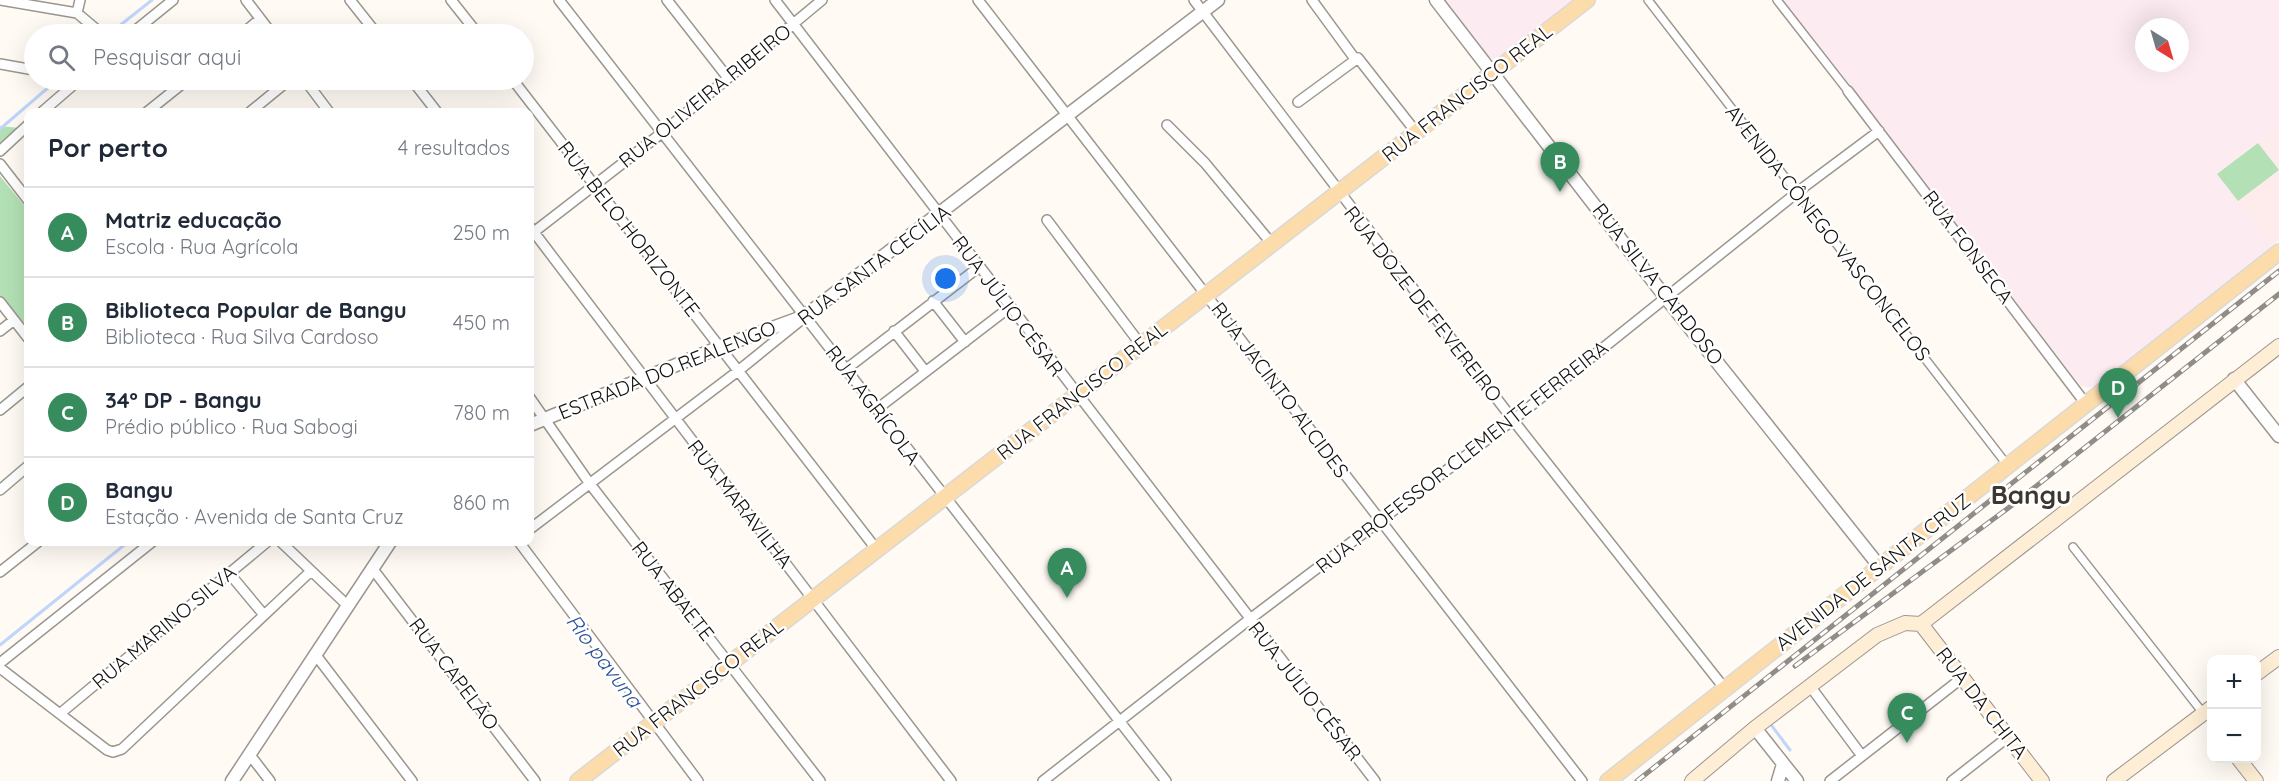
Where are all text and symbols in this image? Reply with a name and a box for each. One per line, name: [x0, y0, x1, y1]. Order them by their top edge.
street label: RUA OLIVEIRA RIBEIRO: [613, 18, 796, 173]
street label: RUA FRANCISCO REAL: [1376, 18, 1557, 167]
north arrow: [2135, 18, 2189, 72]
search box: [24, 24, 534, 90]
icon: search: [45, 41, 78, 74]
text: Pesquisar aqui: [93, 43, 241, 71]
street label: AVENIDA CÔNEGO VASCONCELOS: [1721, 100, 1936, 366]
text: Por perto: [48, 131, 168, 164]
text: 4 resultados: [398, 135, 510, 160]
street label: RUA BELO HORIZONTE: [553, 136, 706, 321]
pin: B: [1540, 142, 1580, 192]
street label: RUA FONSECA: [1918, 185, 2019, 308]
street label: RUA SILVA CARDOSO: [1587, 198, 1729, 370]
street label: RUA SANTA CECÍLIA: [792, 199, 955, 330]
street label: RUA DOZE DE FEVEREIRO: [1339, 201, 1508, 407]
text: Matriz educação: [105, 206, 282, 234]
text: A: [61, 220, 74, 245]
text: 250 m: [452, 220, 510, 245]
street label: RUA JÚLIO CÉSAR: [947, 230, 1070, 381]
text: Escola · Rua Agrícola: [105, 234, 298, 259]
your location: [931, 264, 960, 293]
text: Biblioteca Popular de Bangu: [105, 296, 407, 324]
street label: RUA JACINTO ALCIDES: [1206, 297, 1355, 482]
text: B: [61, 310, 74, 335]
text: 450 m: [453, 310, 510, 335]
street label: ESTRADA DO REALENGO: [554, 314, 779, 425]
street label: RUA FRANCISCO REAL: [991, 316, 1172, 465]
text: Biblioteca · Rua Silva Cardoso: [105, 324, 379, 349]
street label: RUA PROFESSOR CLEMENTE FERREIRA: [1311, 335, 1613, 579]
street label: RUA AGRÍCOLA: [820, 340, 926, 469]
pin: D: [2098, 368, 2138, 418]
text: 34º DP - Bangu: [105, 386, 262, 414]
text: C: [61, 400, 74, 425]
text: 780 m: [453, 400, 510, 425]
text: Prédio público · Rua Sabogi: [105, 414, 358, 439]
street label: RUA MARAVILHA: [683, 435, 798, 573]
text: Bangu: [105, 476, 173, 504]
district label: Bangu: [1991, 478, 2071, 511]
street label: AVENIDA DE SANTA CRUZ: [1770, 488, 1975, 656]
text: D: [60, 490, 75, 515]
text: 860 m: [453, 490, 510, 515]
text: Estação · Avenida de Santa Cruz: [105, 504, 404, 529]
street label: RUA ABAETE: [627, 536, 720, 645]
pin: A: [1048, 548, 1086, 598]
street label: RUA MARINO SILVA: [87, 559, 241, 694]
water label: Rio pavuna: [561, 609, 649, 713]
street label: RUA CAPELÃO: [404, 613, 505, 735]
street label: RUA FRANCISCO REAL: [607, 613, 788, 762]
street label: RUA JÚLIO CÉSAR: [1243, 616, 1368, 765]
street label: RUA DA CHITA: [1931, 642, 2034, 764]
map controls: [2207, 655, 2261, 763]
button: +: [2207, 655, 2261, 709]
pin: C: [1888, 694, 1926, 743]
button: −: [2207, 709, 2261, 763]

